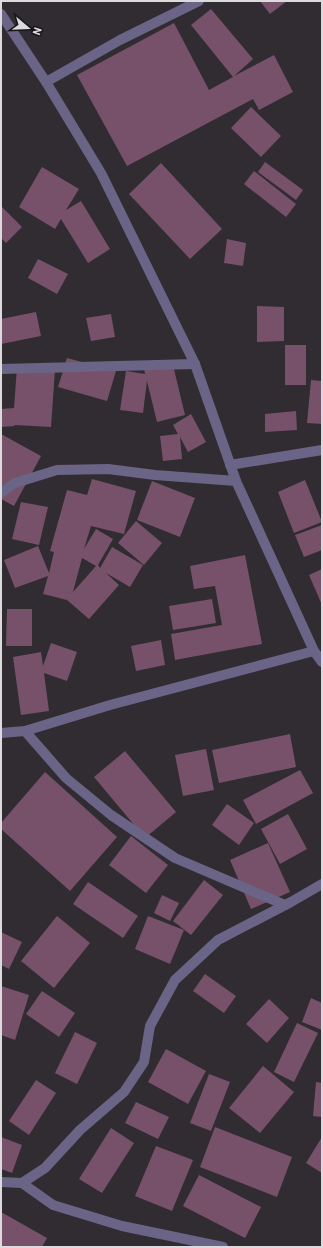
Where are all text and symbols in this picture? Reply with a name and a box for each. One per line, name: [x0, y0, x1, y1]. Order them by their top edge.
north arrow: [8, 8, 48, 48]
text: N: [31, 26, 45, 37]

